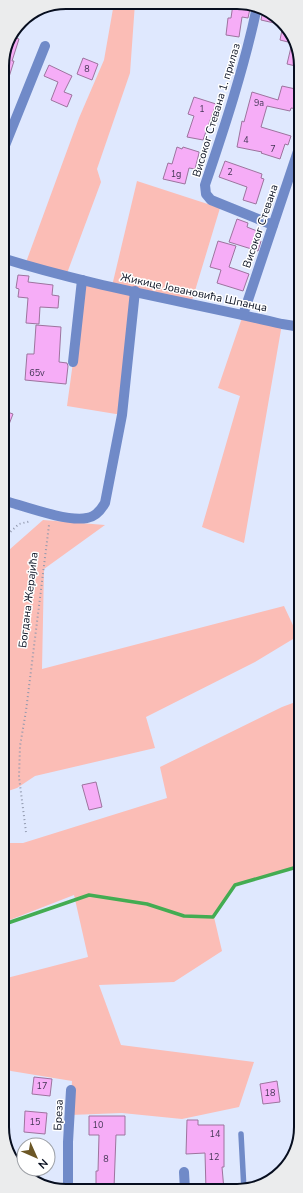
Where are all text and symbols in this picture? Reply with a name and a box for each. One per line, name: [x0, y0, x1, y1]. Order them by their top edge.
street label: Високог Стевана 1. прилаз: [189, 41, 244, 179]
house number: 8: [84, 63, 90, 75]
house number: 9a: [254, 97, 264, 109]
house number: 1: [199, 103, 205, 115]
house number: 4: [243, 134, 249, 146]
house number: 7: [270, 143, 276, 155]
house number: 2: [227, 166, 233, 178]
house number: 1g: [171, 168, 181, 180]
street label: Високог Стевана: [239, 182, 282, 270]
street label: Жикице Јовановића Шпанца: [119, 270, 269, 315]
house number: 65v: [29, 367, 45, 379]
street label: Богдана Жерајића: [15, 551, 42, 649]
house number: 17: [37, 1080, 47, 1092]
house number: 18: [265, 1087, 275, 1099]
street label: Бреза: [50, 1099, 67, 1131]
house number: 15: [30, 1116, 40, 1128]
house number: 10: [93, 1119, 103, 1131]
house number: 14: [210, 1128, 221, 1140]
north arrow: [16, 1137, 56, 1177]
house number: 12: [209, 1151, 219, 1163]
house number: 8: [103, 1153, 109, 1165]
text: N: [35, 1156, 51, 1172]

